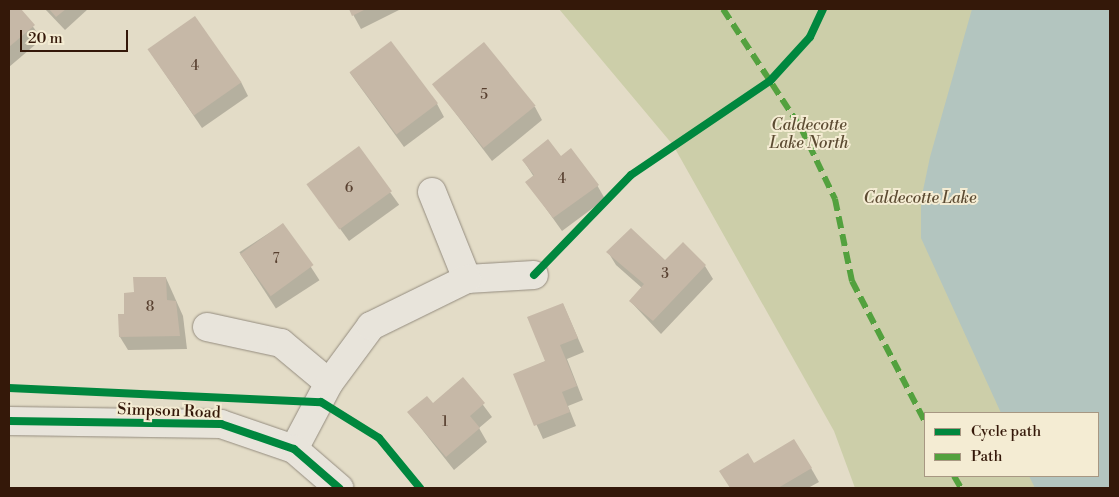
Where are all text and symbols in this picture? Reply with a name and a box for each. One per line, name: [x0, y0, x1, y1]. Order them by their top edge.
scale bar: [22, 20, 130, 52]
text: 20 m: [28, 29, 63, 48]
house number: 4: [191, 58, 199, 74]
house number: 5: [480, 87, 488, 103]
park label: Caldecotte Lake North: [770, 115, 848, 153]
house number: 4: [558, 171, 566, 187]
house number: 6: [345, 180, 353, 196]
park label: Caldecotte Lake: [864, 188, 976, 208]
house number: 7: [272, 251, 280, 267]
house number: 3: [661, 266, 669, 282]
house number: 8: [146, 299, 154, 315]
street label: Simpson Road: [117, 400, 221, 422]
legend: [924, 412, 1099, 477]
house number: 1: [442, 414, 448, 430]
text: Cycle path: [971, 422, 1041, 441]
text: Path: [971, 447, 1003, 466]

